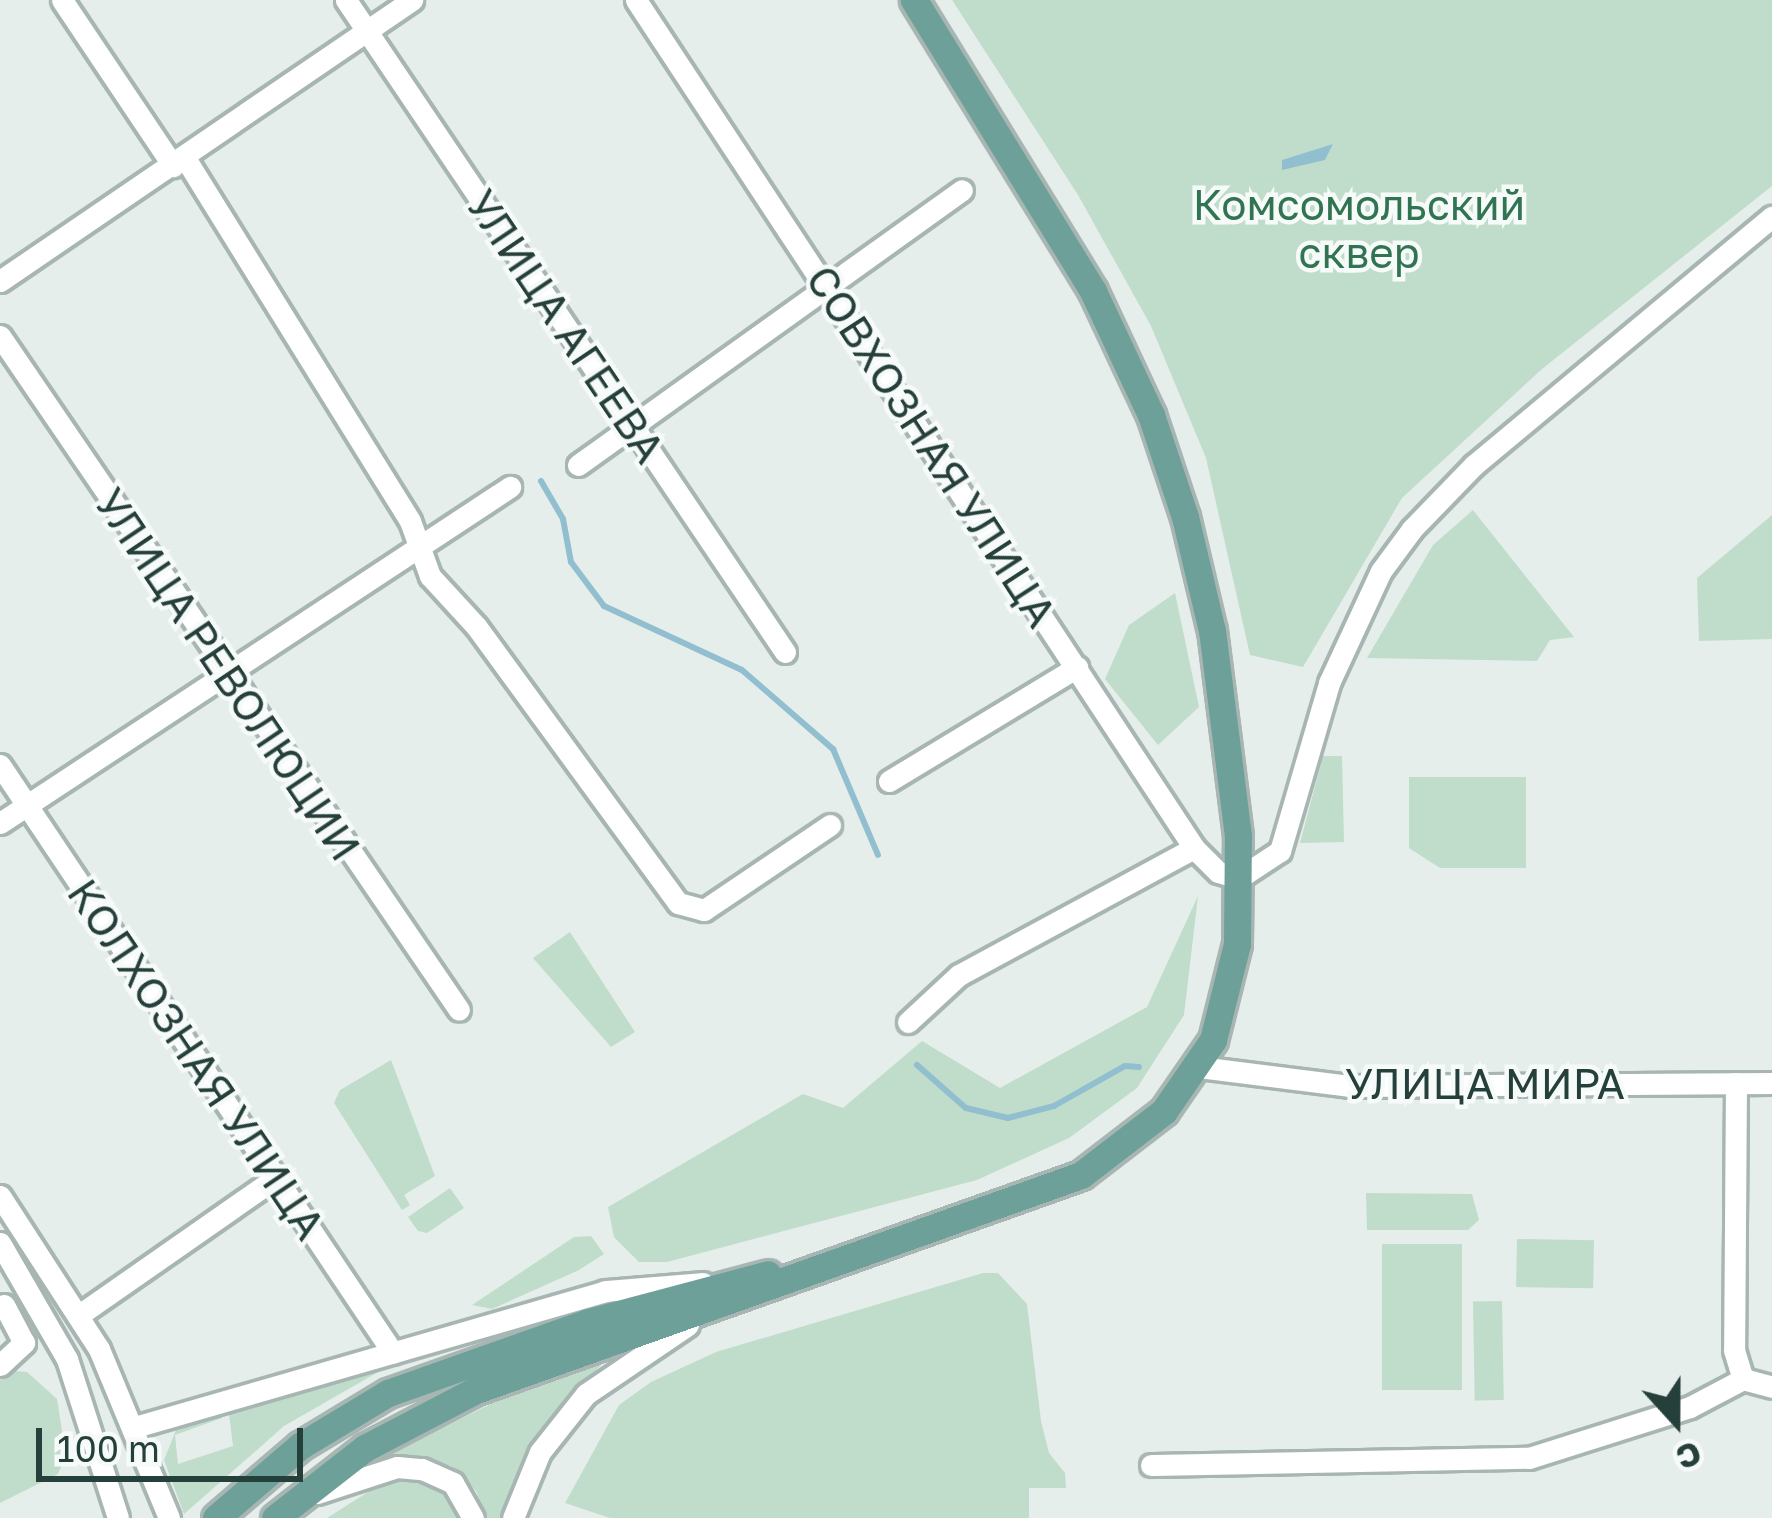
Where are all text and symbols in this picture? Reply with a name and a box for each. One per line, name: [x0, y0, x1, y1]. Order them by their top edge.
park label: Комсомольский сквер: [1193, 179, 1525, 278]
street label: УЛИЦА АГЕЕВА: [456, 180, 676, 472]
street label: СОВХОЗНАЯ УЛИЦА: [796, 256, 1068, 636]
street label: УЛИЦА РЕВОЛЮЦИИ: [85, 479, 371, 869]
street label: КОЛХОЗНАЯ УЛИЦА: [58, 870, 336, 1248]
street label: УЛИЦА МИРА: [1345, 1058, 1625, 1108]
north arrow: [1616, 1362, 1736, 1482]
scale bar: [42, 1404, 309, 1478]
text: 100 m: [57, 1427, 160, 1470]
text: С: [1671, 1434, 1707, 1478]

